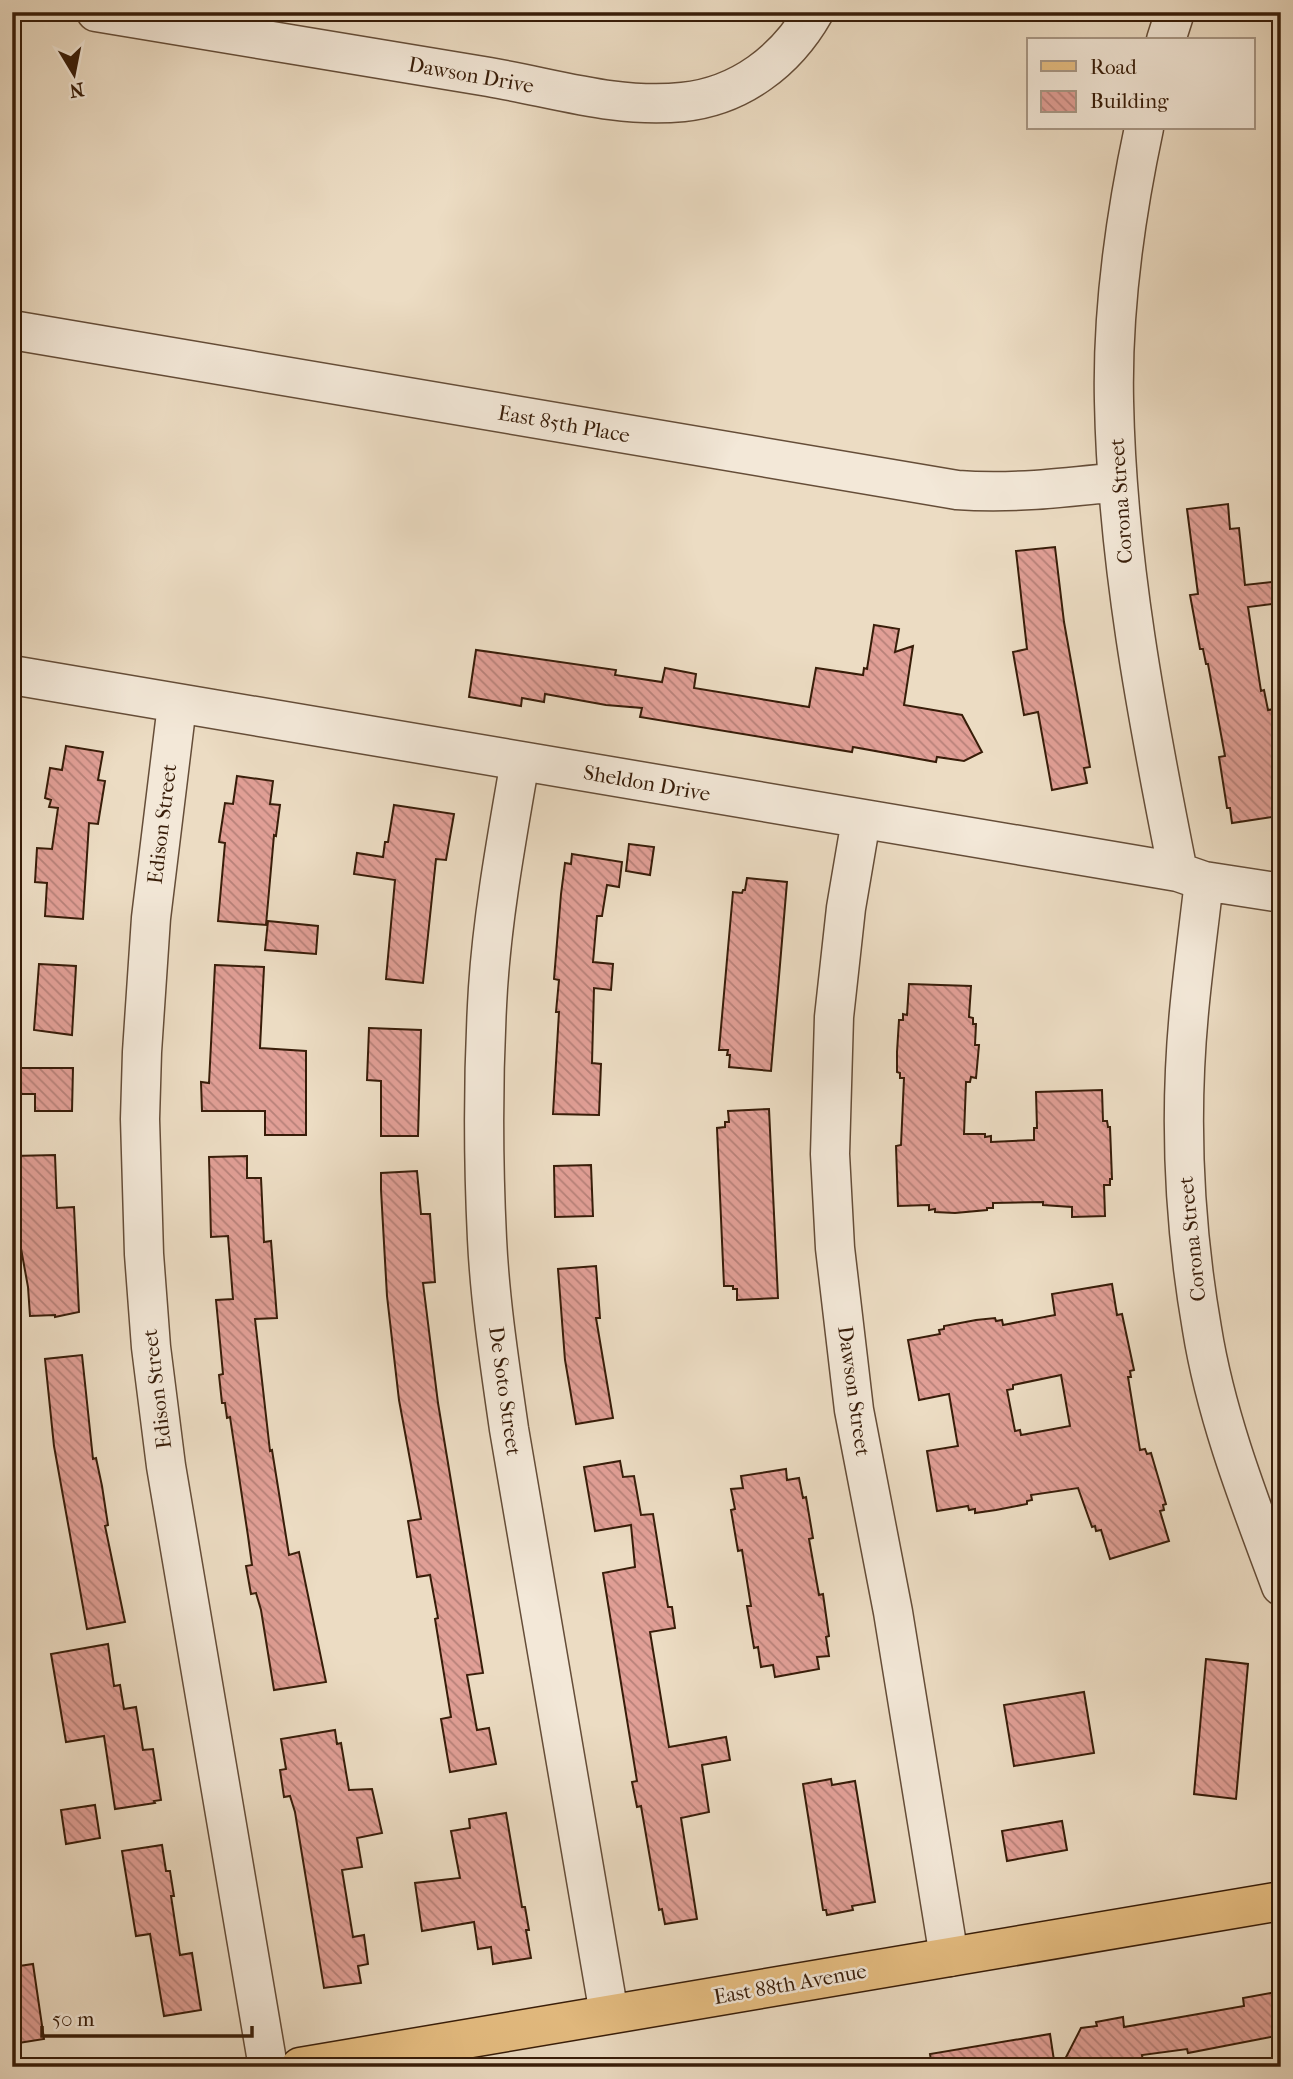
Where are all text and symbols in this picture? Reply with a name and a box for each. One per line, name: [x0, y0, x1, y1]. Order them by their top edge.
north arrow: [38, 38, 108, 108]
legend: [1027, 38, 1254, 130]
street label: Dawson Drive: [406, 52, 536, 98]
text: Road: [1090, 55, 1137, 79]
text: N: [67, 78, 86, 102]
text: Building: [1090, 89, 1169, 113]
street label: East 85th Place: [496, 401, 632, 447]
street label: Corona Street: [1105, 437, 1137, 565]
street label: Sheldon Drive: [582, 760, 712, 806]
street label: Edison Street: [143, 762, 181, 885]
street label: Corona Street: [1173, 1175, 1211, 1303]
street label: Dawson Street: [833, 1324, 875, 1458]
street label: De Soto Street: [484, 1325, 526, 1458]
street label: Edison Street: [138, 1327, 176, 1450]
street label: East 88th Avenue: [712, 1959, 868, 2009]
scale bar: [42, 1995, 252, 2039]
text: 50 m: [52, 2007, 95, 2031]

